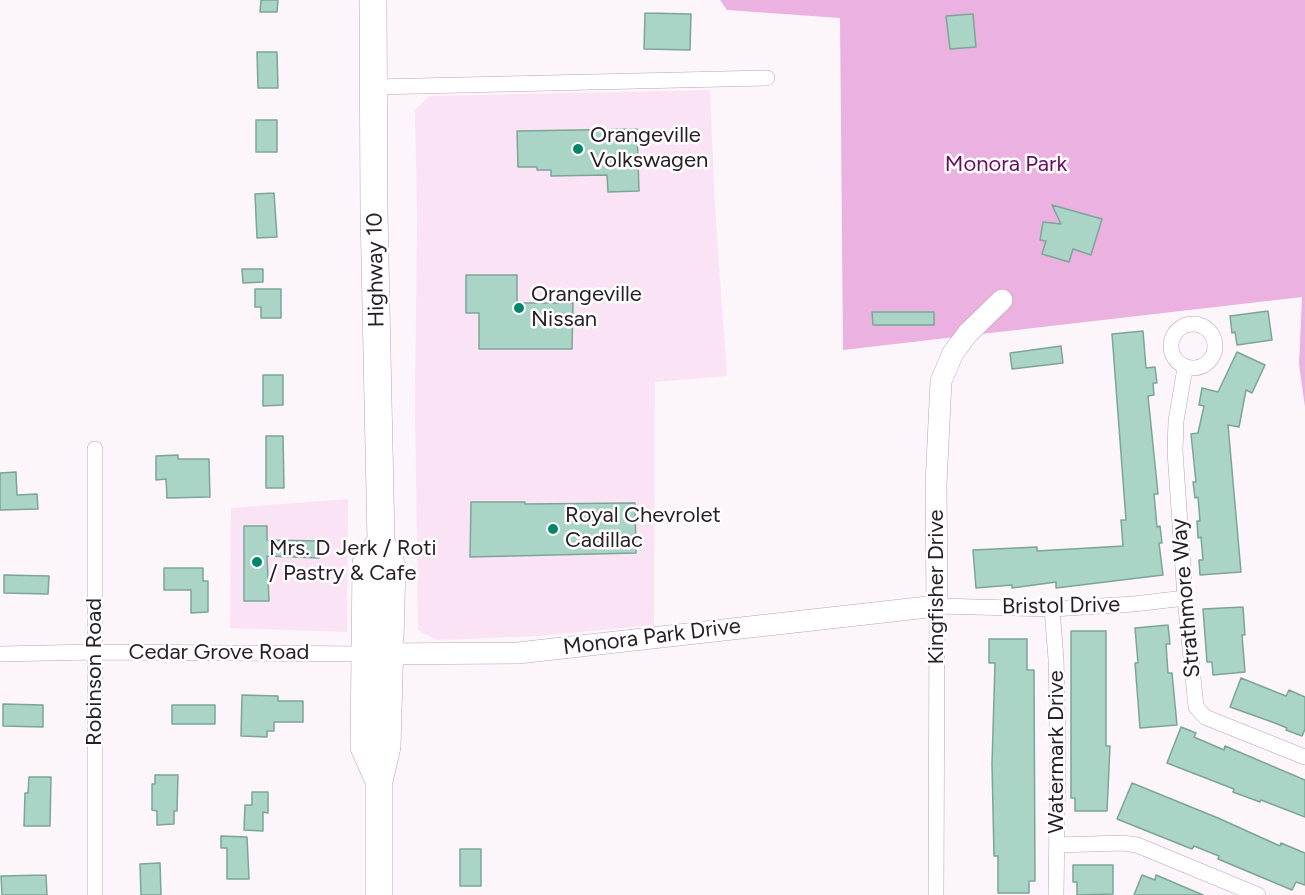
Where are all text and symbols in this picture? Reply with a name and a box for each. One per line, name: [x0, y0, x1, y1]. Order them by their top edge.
place label: Orangeville Volkswagen: [590, 123, 708, 174]
marker: Orangeville Volkswagen: [571, 142, 585, 156]
park label: Monora Park: [945, 152, 1067, 178]
street label: Highway 10: [362, 212, 390, 328]
place label: Orangeville Nissan: [531, 282, 642, 334]
marker: Orangeville Nissan: [512, 301, 526, 315]
place label: Royal Chevrolet Cadillac: [565, 503, 721, 554]
street label: Kingfisher Drive: [924, 509, 950, 665]
street label: Strathmore Way: [1166, 517, 1206, 679]
marker: Royal Chevrolet Cadillac: [546, 522, 560, 536]
place label: Mrs. D Jerk / Roti / Pastry & Cafe: [269, 536, 437, 588]
marker: Mrs. D Jerk / Roti / Pastry & Cafe: [250, 555, 264, 569]
street label: Bristol Drive: [1002, 592, 1120, 620]
street label: Robinson Road: [82, 598, 108, 746]
street label: Monora Park Drive: [562, 613, 742, 661]
street label: Cedar Grove Road: [129, 640, 309, 666]
street label: Watermark Drive: [1044, 670, 1070, 834]

